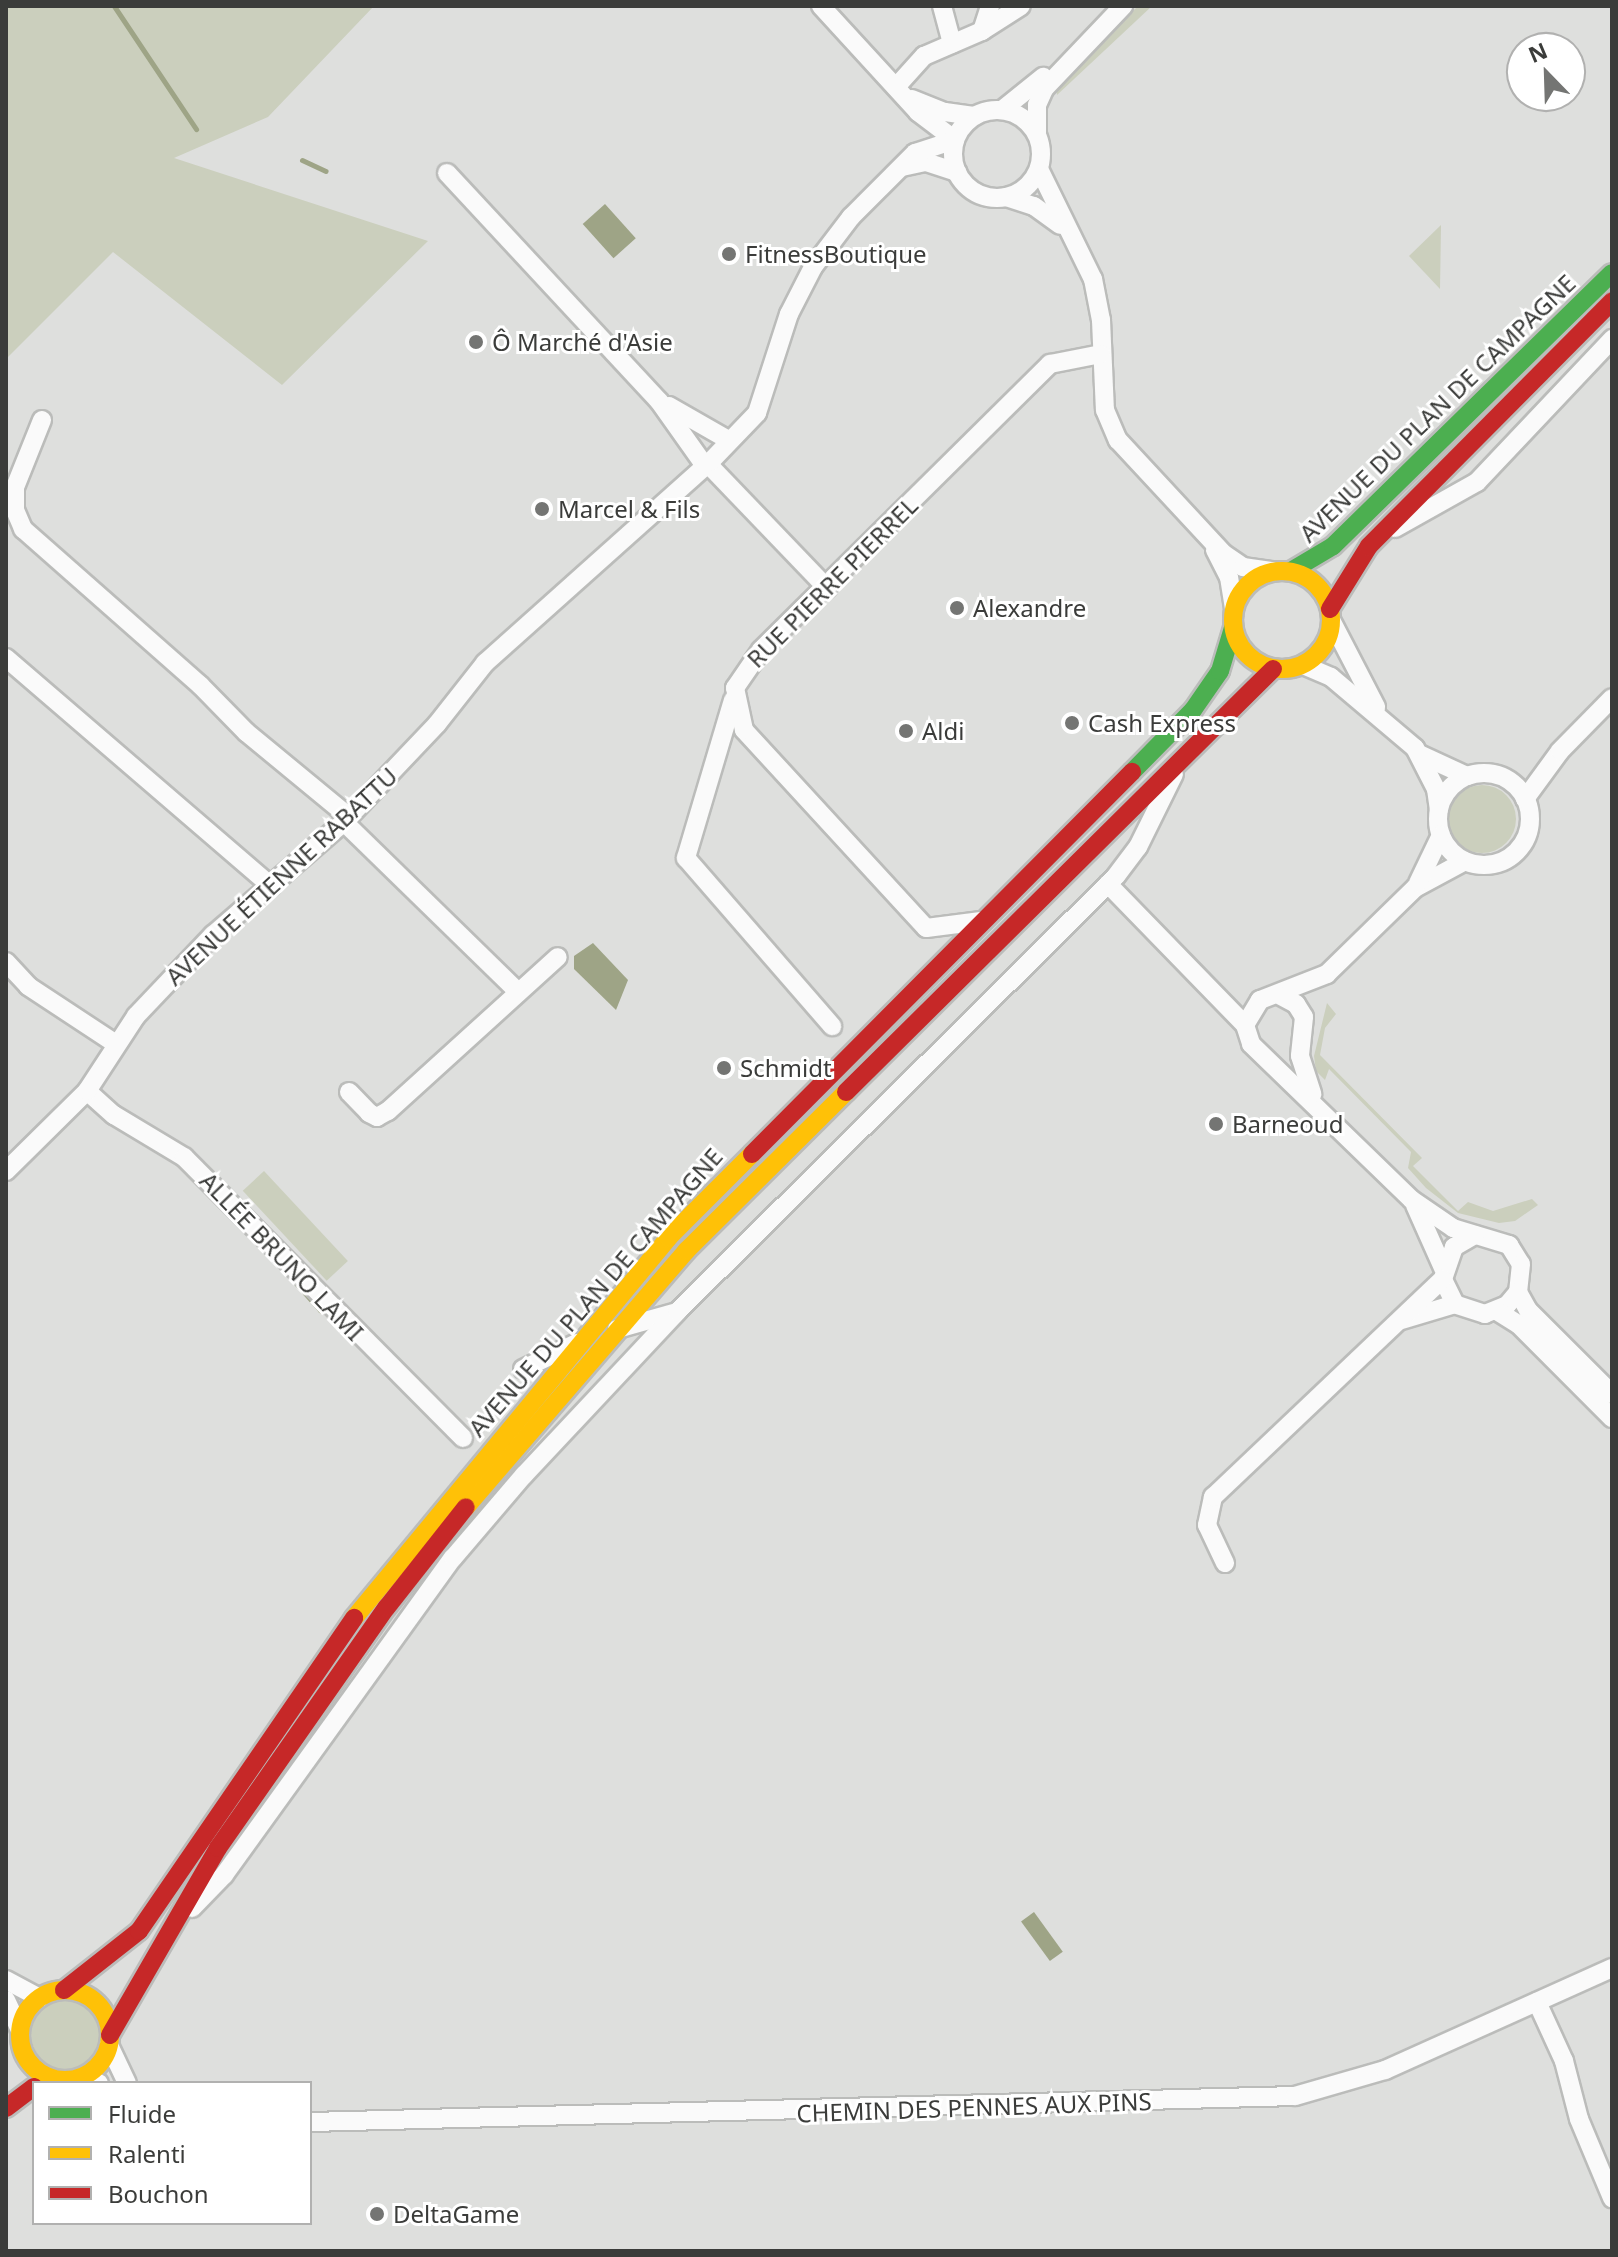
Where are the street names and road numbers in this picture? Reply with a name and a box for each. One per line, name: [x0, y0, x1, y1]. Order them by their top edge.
street label: AVENUE DU PLAN DE CAMPAGNE: [1293, 268, 1581, 548]
street label: RUE PIERRE PIERREL: [741, 491, 923, 673]
street label: AVENUE ÉTIENNE RABATTU: [159, 761, 403, 991]
street label: AVENUE DU PLAN DE CAMPAGNE: [462, 1142, 728, 1442]
street label: ALLÉE BRUNO LAMI: [194, 1166, 370, 1346]
street label: CHEMIN DES PENNES AUX PINS: [796, 2086, 1152, 2128]

